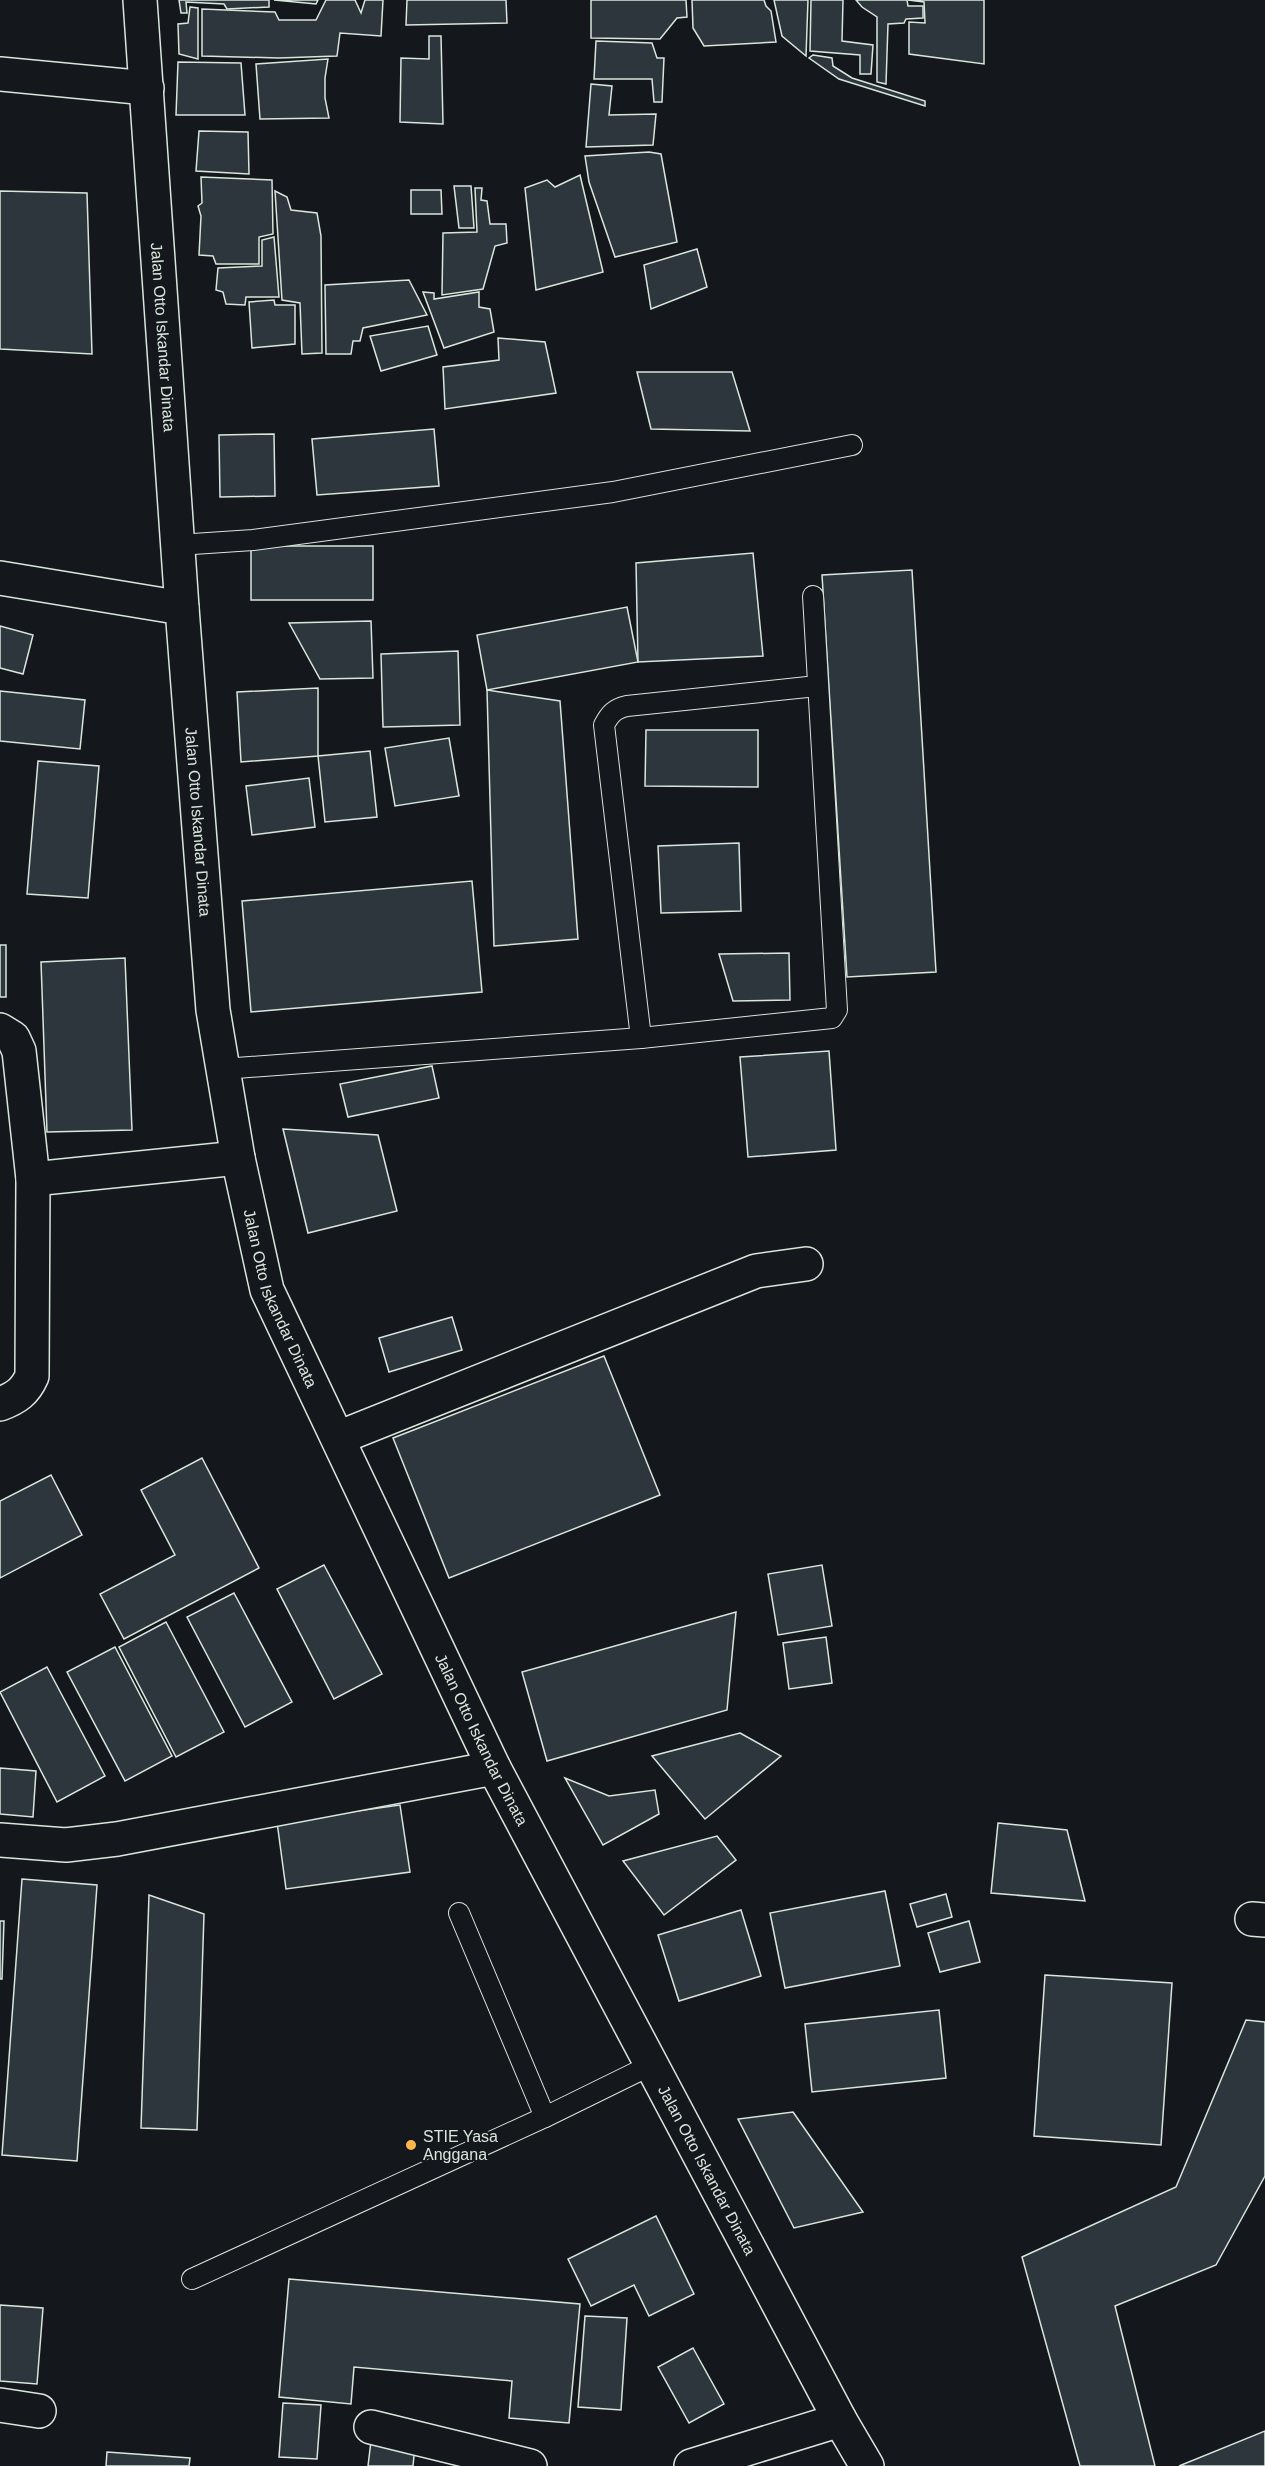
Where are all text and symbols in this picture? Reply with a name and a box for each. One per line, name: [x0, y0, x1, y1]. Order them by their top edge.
street label: Jalan Otto Iskandar Dinata: [148, 242, 178, 432]
street label: Jalan Otto Iskandar Dinata: [182, 727, 214, 917]
street label: Jalan Otto Iskandar Dinata: [240, 1208, 320, 1391]
street label: Jalan Otto Iskandar Dinata: [432, 1651, 531, 1829]
street label: Jalan Otto Iskandar Dinata: [655, 2082, 759, 2258]
place label: STIE Yasa Anggana: [423, 2128, 498, 2163]
marker: STIE Yasa Anggana: [404, 2138, 418, 2152]

